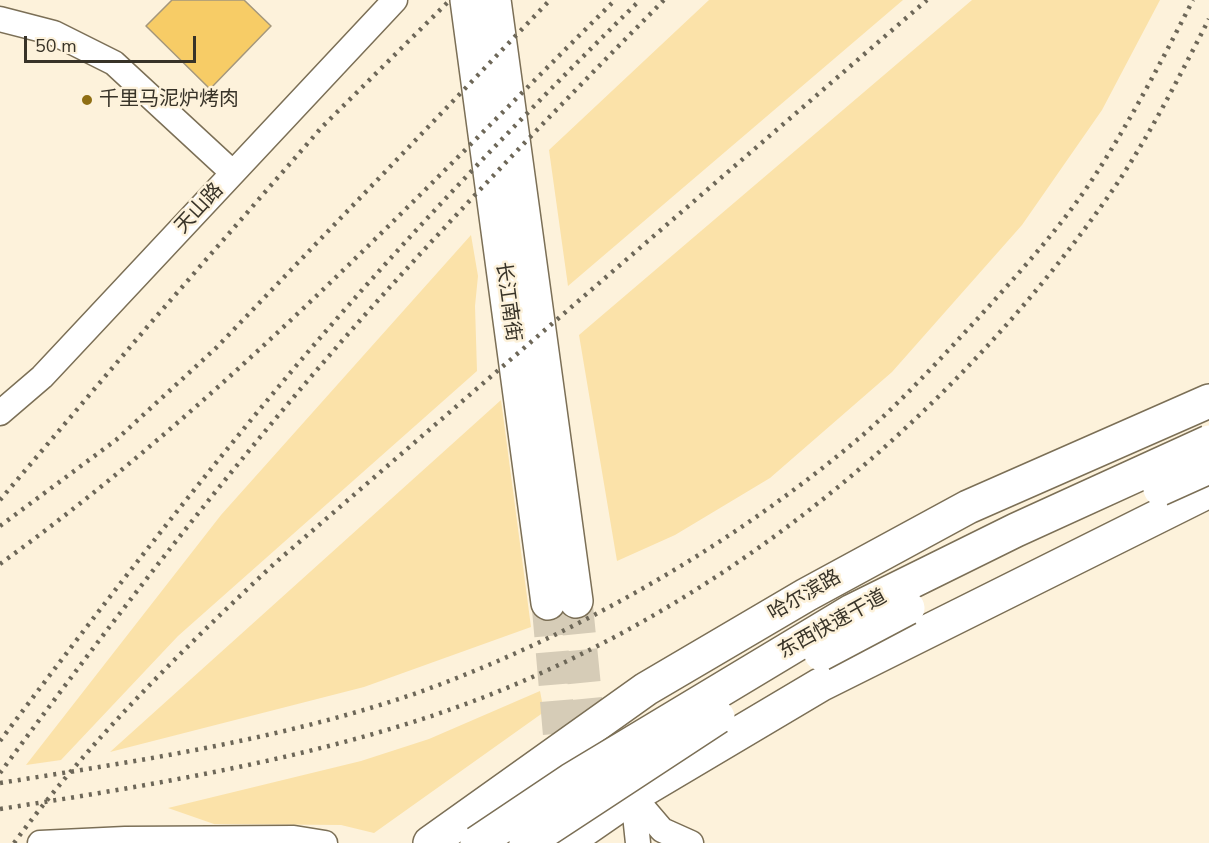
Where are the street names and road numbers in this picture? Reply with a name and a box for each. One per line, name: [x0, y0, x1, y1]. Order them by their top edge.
street label: 天山路: [171, 179, 229, 239]
street label: 长江南街: [490, 261, 524, 343]
street label: 哈尔滨路: [764, 566, 846, 626]
street label: 东西快速干道: [775, 585, 891, 665]

